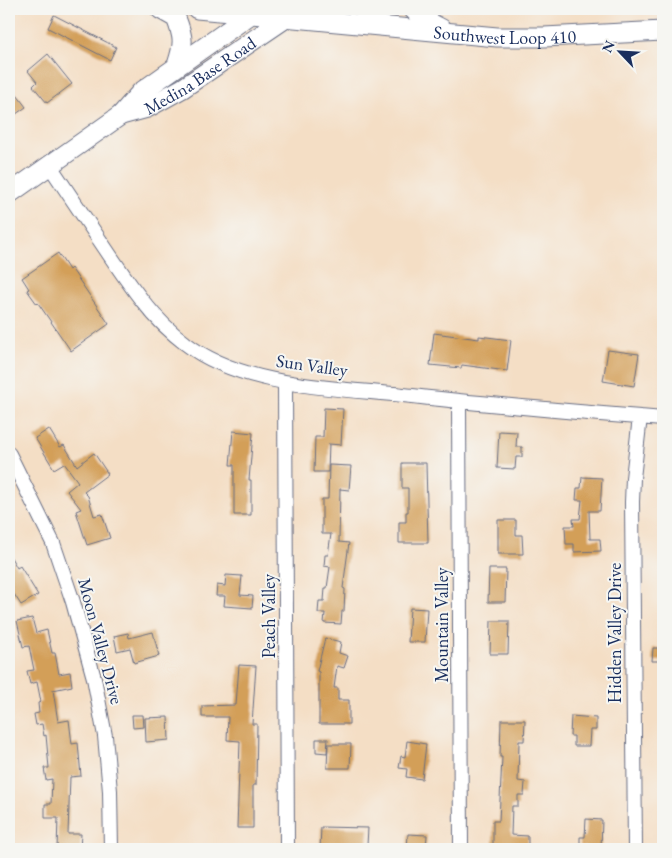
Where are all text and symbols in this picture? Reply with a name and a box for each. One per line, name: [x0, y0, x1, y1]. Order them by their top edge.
street label: Southwest Loop 410: [433, 20, 577, 49]
north arrow: [594, 28, 644, 78]
street label: Medina Base Road: [140, 30, 261, 119]
text: N: [598, 37, 619, 55]
street label: Sun Valley: [275, 349, 349, 381]
street label: Hidden Valley Drive: [603, 563, 626, 703]
street label: Mountain Valley: [430, 567, 453, 683]
street label: Peach Valley: [257, 574, 280, 658]
street label: Moon Valley Drive: [73, 575, 129, 707]

